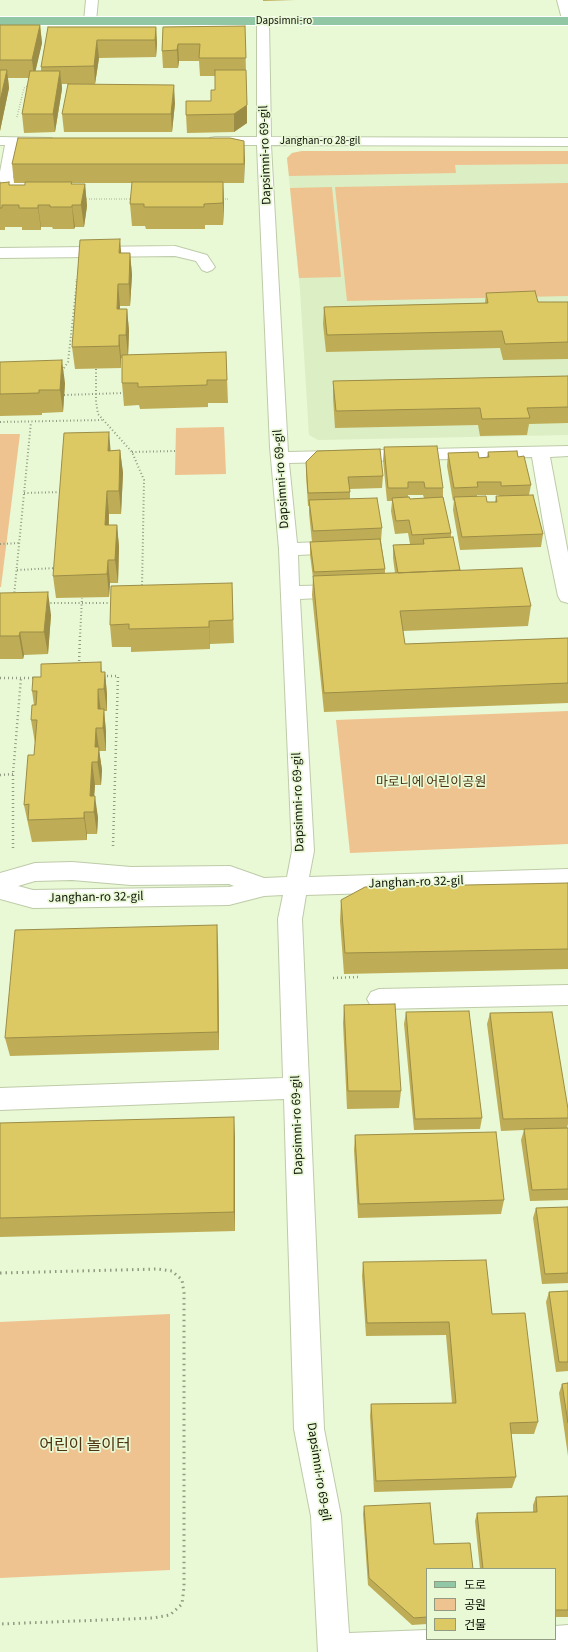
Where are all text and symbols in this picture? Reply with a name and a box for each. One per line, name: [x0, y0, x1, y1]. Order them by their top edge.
street label: Dapsimni-ro: [256, 15, 312, 29]
street label: Dapsimni-ro 69-gil: [256, 105, 276, 205]
street label: Janghan-ro 28-gil: [280, 135, 360, 149]
street label: Dapsimni-ro 69-gil: [271, 429, 293, 529]
street label: Dapsimni-ro 69-gil: [289, 752, 309, 852]
park label: 마로니에 어린이공원: [376, 775, 486, 791]
street label: Janghan-ro 32-gil: [368, 874, 464, 892]
street label: Janghan-ro 32-gil: [48, 889, 144, 907]
street label: Dapsimni-ro 69-gil: [288, 1075, 308, 1175]
street label: Dapsimni-ro 69-gil: [303, 1422, 333, 1522]
park label: 어린이 놀이터: [39, 1436, 131, 1456]
legend: [426, 1568, 556, 1640]
text: 도로: [464, 1577, 486, 1594]
text: 공원: [464, 1597, 486, 1614]
text: 건물: [464, 1617, 486, 1634]

